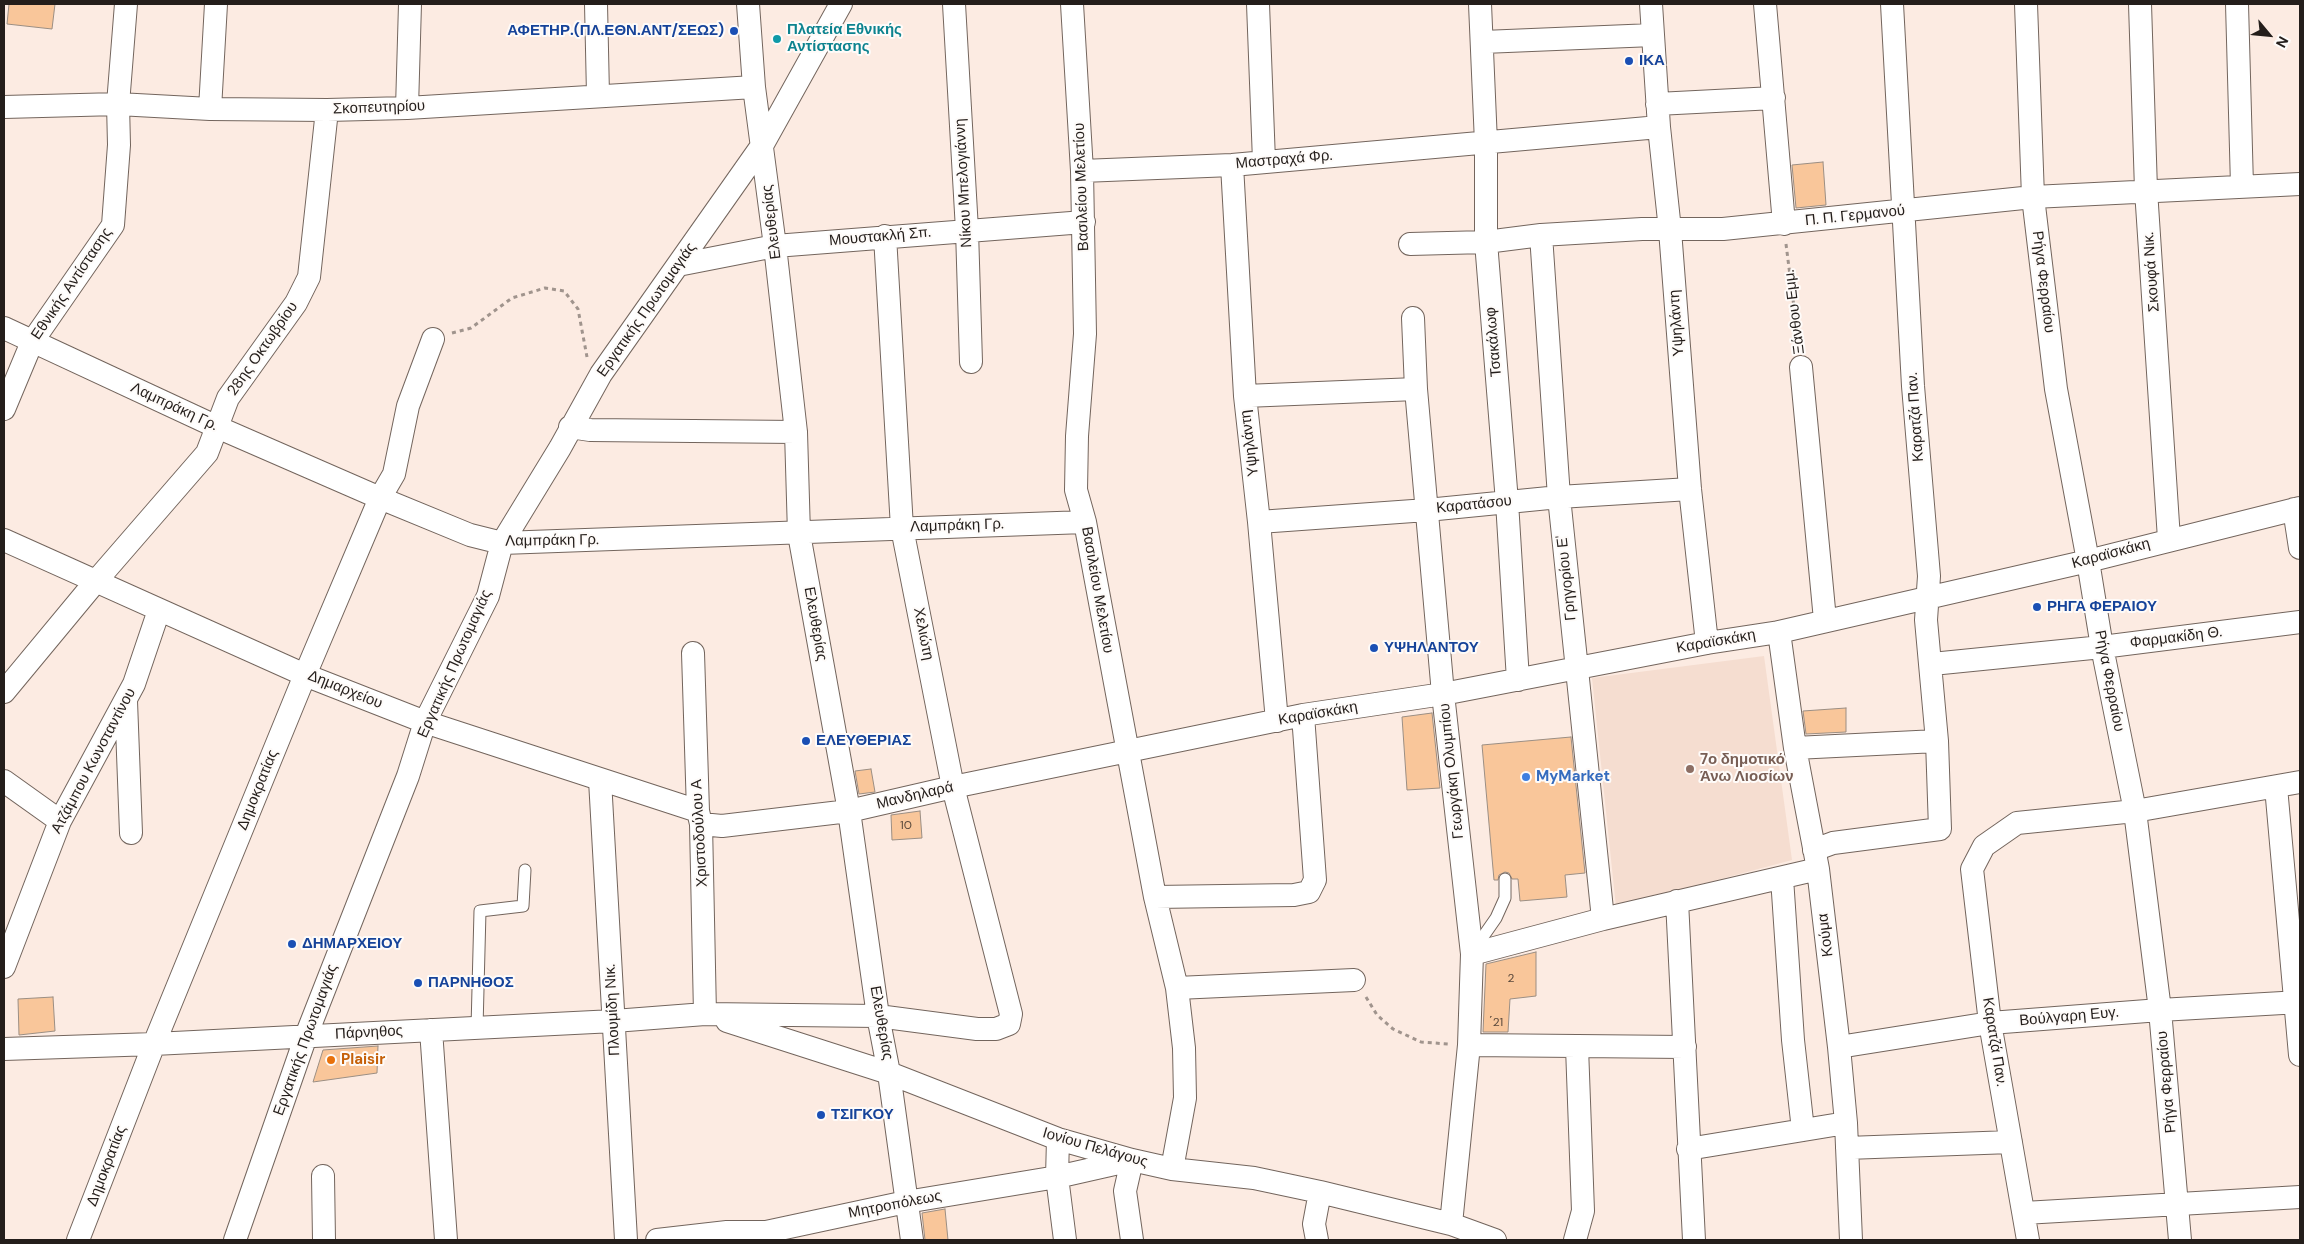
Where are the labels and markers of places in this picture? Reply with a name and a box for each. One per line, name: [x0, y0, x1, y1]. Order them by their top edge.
place label: Πλατεία Εθνικής Αντίστασης: [787, 21, 902, 56]
place label: ΑΦΕΤΗΡ.(ΠΛ.ΕΘΝ.ΑΝΤ/ΣΕΩΣ): [507, 22, 724, 40]
marker: ΑΦΕΤΗΡ.(ΠΛ.ΕΘΝ.ΑΝΤ/ΣΕΩΣ): [728, 25, 740, 37]
marker: Πλατεία Εθνικής Αντίστασης: [771, 33, 783, 45]
place label: ΙΚΑ: [1639, 52, 1665, 70]
marker: ΙΚΑ: [1623, 55, 1635, 67]
place label: ΡΗΓΑ ΦΕΡΑΙΟΥ: [2047, 598, 2157, 616]
marker: ΡΗΓΑ ΦΕΡΑΙΟΥ: [2031, 601, 2043, 613]
place label: ΥΨΗΛΑΝΤΟΥ: [1384, 639, 1479, 657]
marker: ΥΨΗΛΑΝΤΟΥ: [1368, 642, 1380, 654]
place label: ΕΛΕΥΘΕΡΙΑΣ: [816, 732, 911, 750]
marker: ΕΛΕΥΘΕΡΙΑΣ: [800, 735, 812, 747]
place label: 7ο δημοτικό Άνω Λιοσίων: [1700, 751, 1794, 786]
marker: 7ο δημοτικό Άνω Λιοσίων: [1684, 763, 1696, 775]
place label: MyMarket: [1536, 768, 1610, 786]
marker: MyMarket: [1520, 771, 1532, 783]
place label: ΔΗΜΑΡΧΕΙΟΥ: [302, 935, 402, 953]
marker: ΔΗΜΑΡΧΕΙΟΥ: [286, 938, 298, 950]
place label: ΠΑΡΝΗΘΟΣ: [428, 974, 514, 992]
marker: ΠΑΡΝΗΘΟΣ: [412, 977, 424, 989]
place label: Plaisir: [341, 1051, 385, 1069]
marker: Plaisir: [325, 1054, 337, 1066]
place label: ΤΣΙΓΚΟΥ: [831, 1106, 894, 1124]
marker: ΤΣΙΓΚΟΥ: [815, 1109, 827, 1121]

